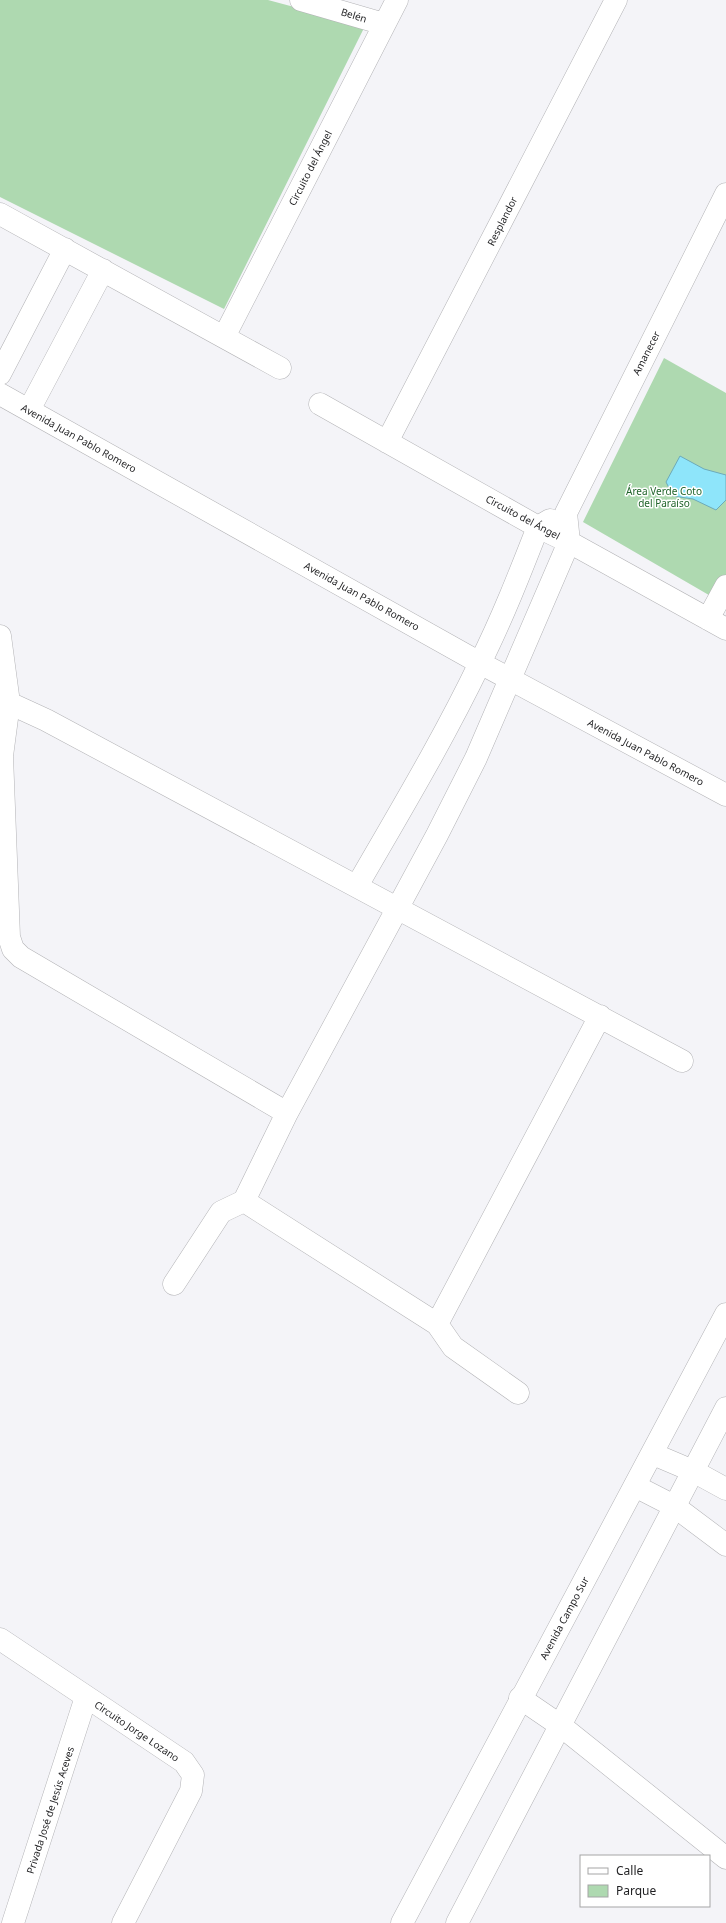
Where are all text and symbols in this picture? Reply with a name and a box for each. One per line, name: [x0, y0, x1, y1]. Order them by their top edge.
street label: Belén: [339, 4, 369, 26]
street label: Circuito del Ángel: [285, 128, 335, 208]
street label: Resplandor: [484, 194, 520, 248]
street label: Amanecer: [629, 329, 663, 377]
street label: Avenida Juan Pablo Romero: [19, 400, 139, 476]
park label: Área Verde Coto del Paraíso: [626, 484, 702, 510]
street label: Circuito del Ángel: [483, 491, 563, 543]
street label: Avenida Juan Pablo Romero: [302, 558, 422, 634]
street label: Avenida Juan Pablo Romero: [585, 715, 707, 789]
street label: Avenida Campo Sur: [536, 1574, 592, 1662]
street label: Circuito Jorge Lozano: [92, 1697, 182, 1765]
street label: Privada José de Jesús Aceves: [23, 1744, 77, 1875]
legend: [580, 1855, 710, 1907]
text: Calle: [616, 1862, 644, 1879]
text: Parque: [616, 1882, 657, 1899]

